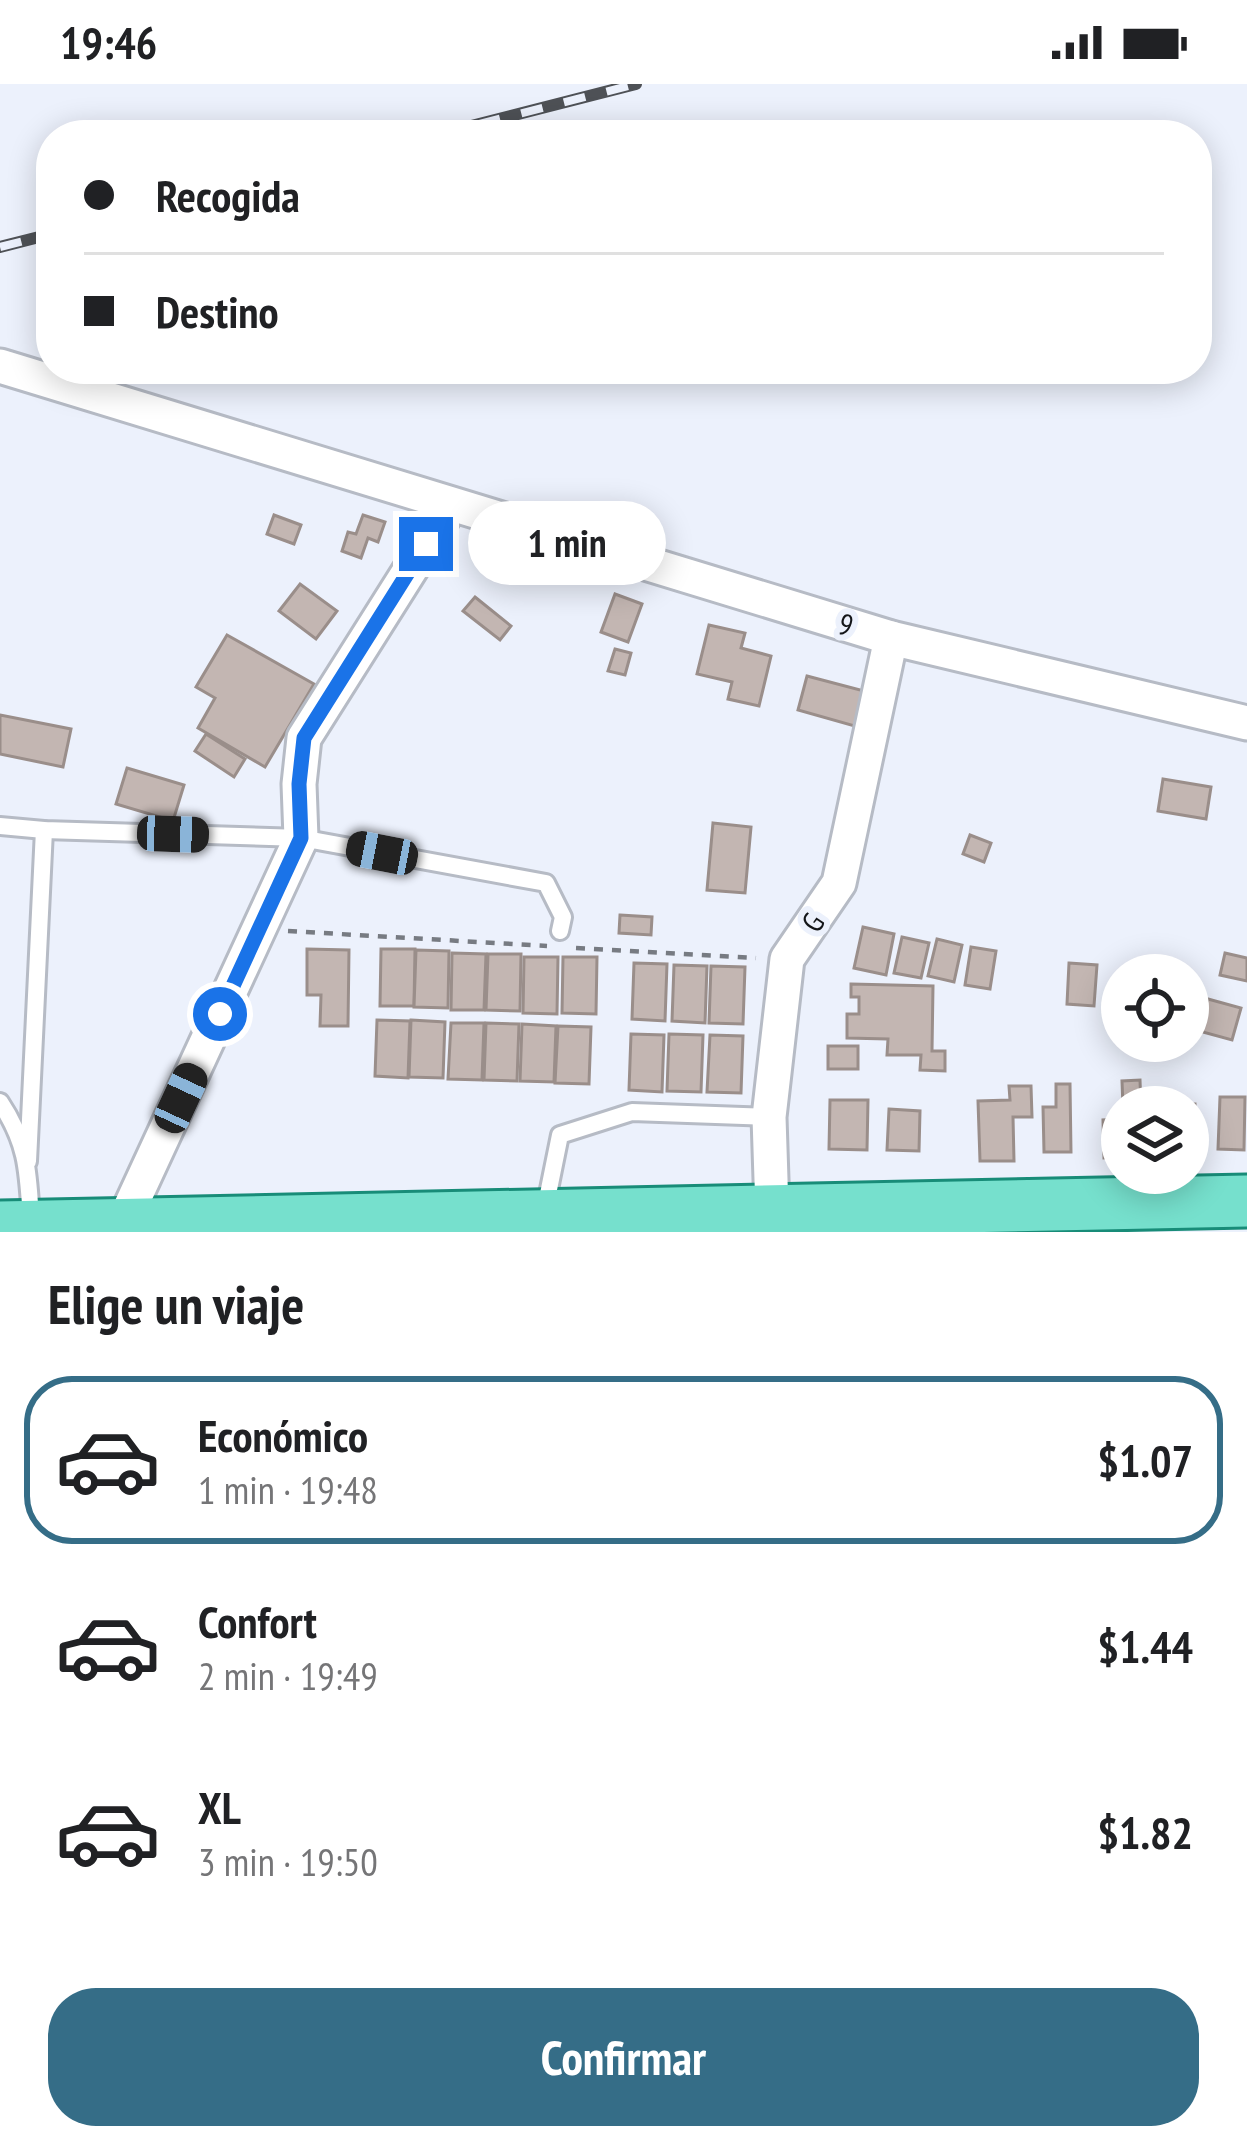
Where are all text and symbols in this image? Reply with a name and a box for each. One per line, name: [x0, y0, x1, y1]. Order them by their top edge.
text: 19:46: [60, 13, 157, 71]
text: Recogida: [156, 166, 300, 224]
text: Destino: [156, 282, 279, 340]
callout: 1 min: [468, 502, 666, 586]
route end: [399, 517, 453, 571]
text: 1 min: [528, 517, 606, 568]
street label: 9: [834, 603, 858, 645]
car: [136, 815, 210, 853]
car: [343, 828, 421, 878]
street label: G: [792, 905, 832, 939]
map controls: [1101, 954, 1209, 1194]
button: locate: [1101, 954, 1209, 1062]
route start: [193, 987, 247, 1041]
car: [149, 1058, 213, 1138]
button: layers: [1101, 1086, 1209, 1194]
text: Elige un viaje: [48, 1269, 304, 1339]
icon: car: [54, 1406, 162, 1514]
text: Económico: [198, 1406, 368, 1464]
text: $1.07: [1097, 1431, 1193, 1489]
text: 1 min · 19:48: [198, 1464, 378, 1515]
icon: car: [54, 1592, 162, 1700]
text: Confort: [198, 1592, 317, 1650]
text: $1.44: [1097, 1617, 1193, 1675]
text: 2 min · 19:49: [198, 1650, 378, 1701]
icon: car: [54, 1778, 162, 1886]
text: XL: [198, 1778, 241, 1836]
text: $1.82: [1097, 1803, 1193, 1861]
text: 3 min · 19:50: [198, 1836, 378, 1887]
button: Confirmar: [48, 1988, 1199, 2126]

